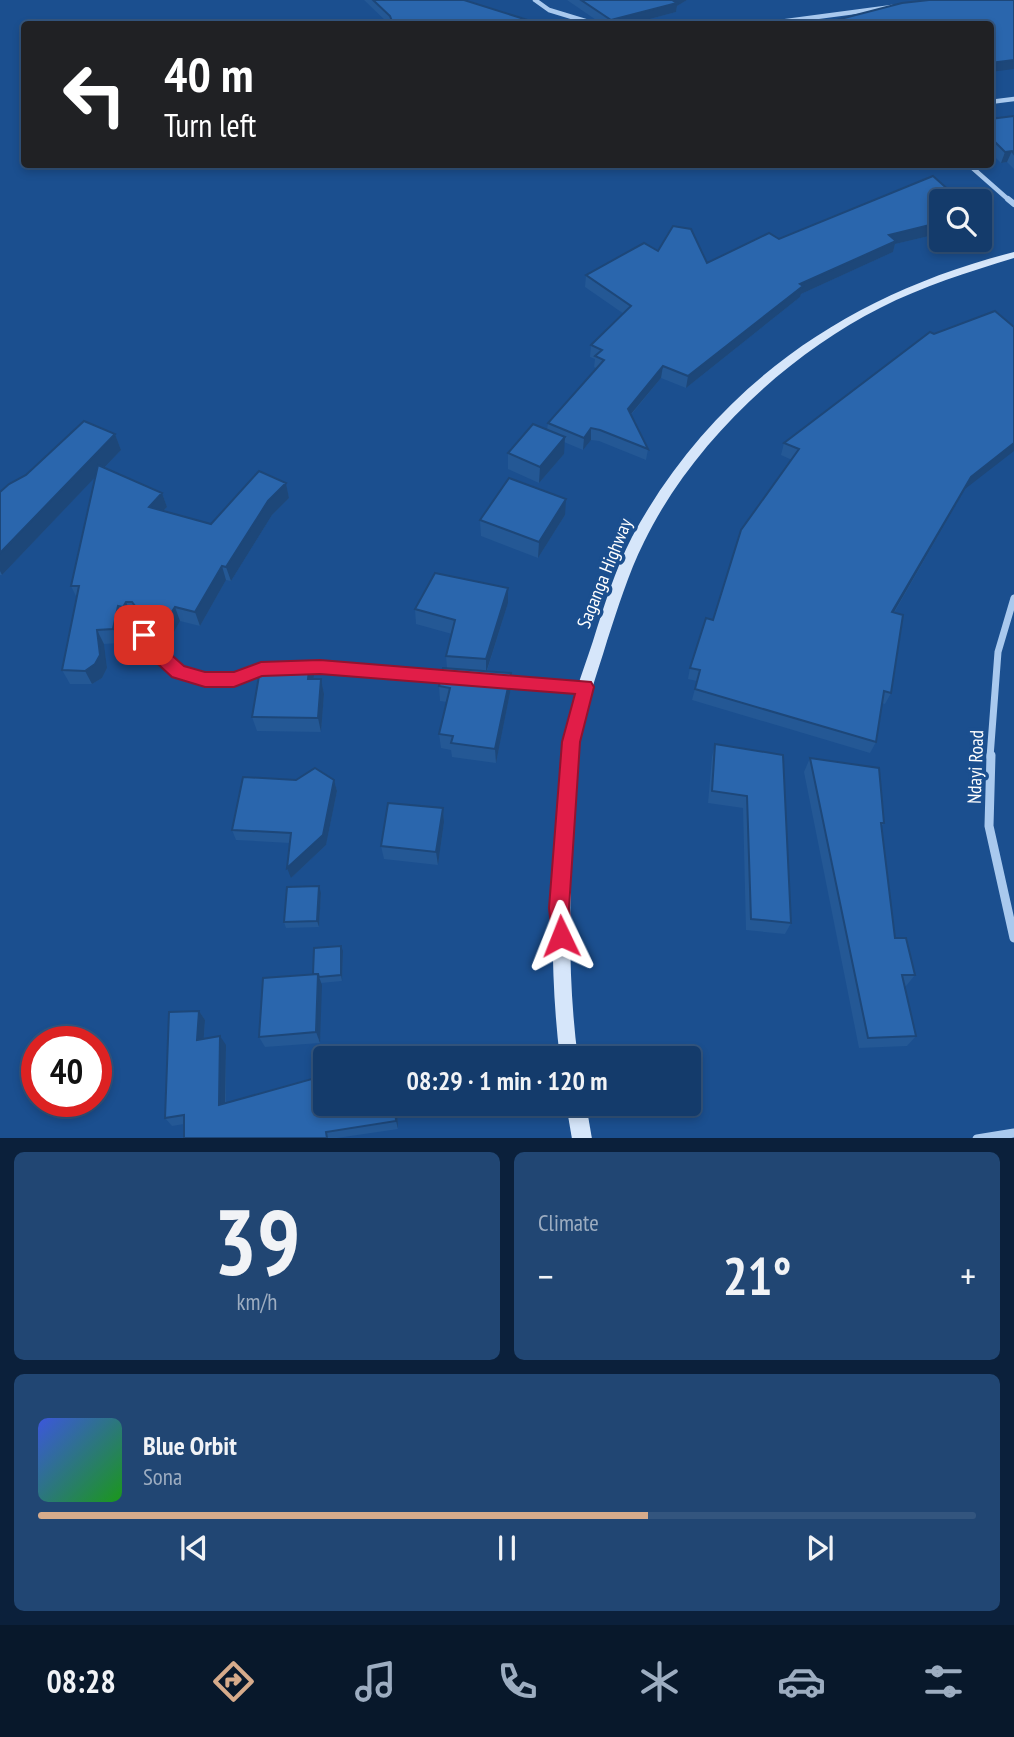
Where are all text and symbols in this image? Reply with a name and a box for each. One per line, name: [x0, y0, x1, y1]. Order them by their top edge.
text: 40 m: [164, 42, 253, 106]
icon: left: [49, 49, 140, 140]
text: Turn left: [164, 104, 256, 146]
map controls: [929, 189, 992, 252]
button: search: [929, 189, 992, 252]
street label: Saganga Highway: [571, 514, 637, 632]
pin: [114, 605, 174, 665]
icon: arrive: [125, 616, 163, 654]
street label: Ndayi Road: [962, 730, 988, 804]
position arrow: [524, 899, 598, 973]
speed limit sign: 40: [21, 1026, 112, 1117]
text: 08:29 · 1 min · 120 m: [407, 1064, 607, 1097]
text: 39: [214, 1182, 301, 1300]
text: Climate: [538, 1208, 599, 1237]
text: 21°: [723, 1242, 791, 1309]
text: −: [538, 1251, 554, 1300]
text: +: [960, 1251, 976, 1300]
text: km/h: [237, 1287, 277, 1316]
text: Blue Orbit: [143, 1429, 237, 1462]
text: Sona: [143, 1462, 182, 1491]
icon: previous: [175, 1529, 213, 1567]
icon: pause: [488, 1529, 526, 1567]
icon: next: [801, 1529, 839, 1567]
icon: directions: [209, 1657, 258, 1706]
icon: music: [351, 1657, 400, 1706]
icon: phone: [493, 1657, 542, 1706]
icon: climate: [635, 1657, 684, 1706]
icon: car: [777, 1657, 826, 1706]
icon: filters: [919, 1657, 968, 1706]
text: 08:28: [46, 1660, 116, 1702]

